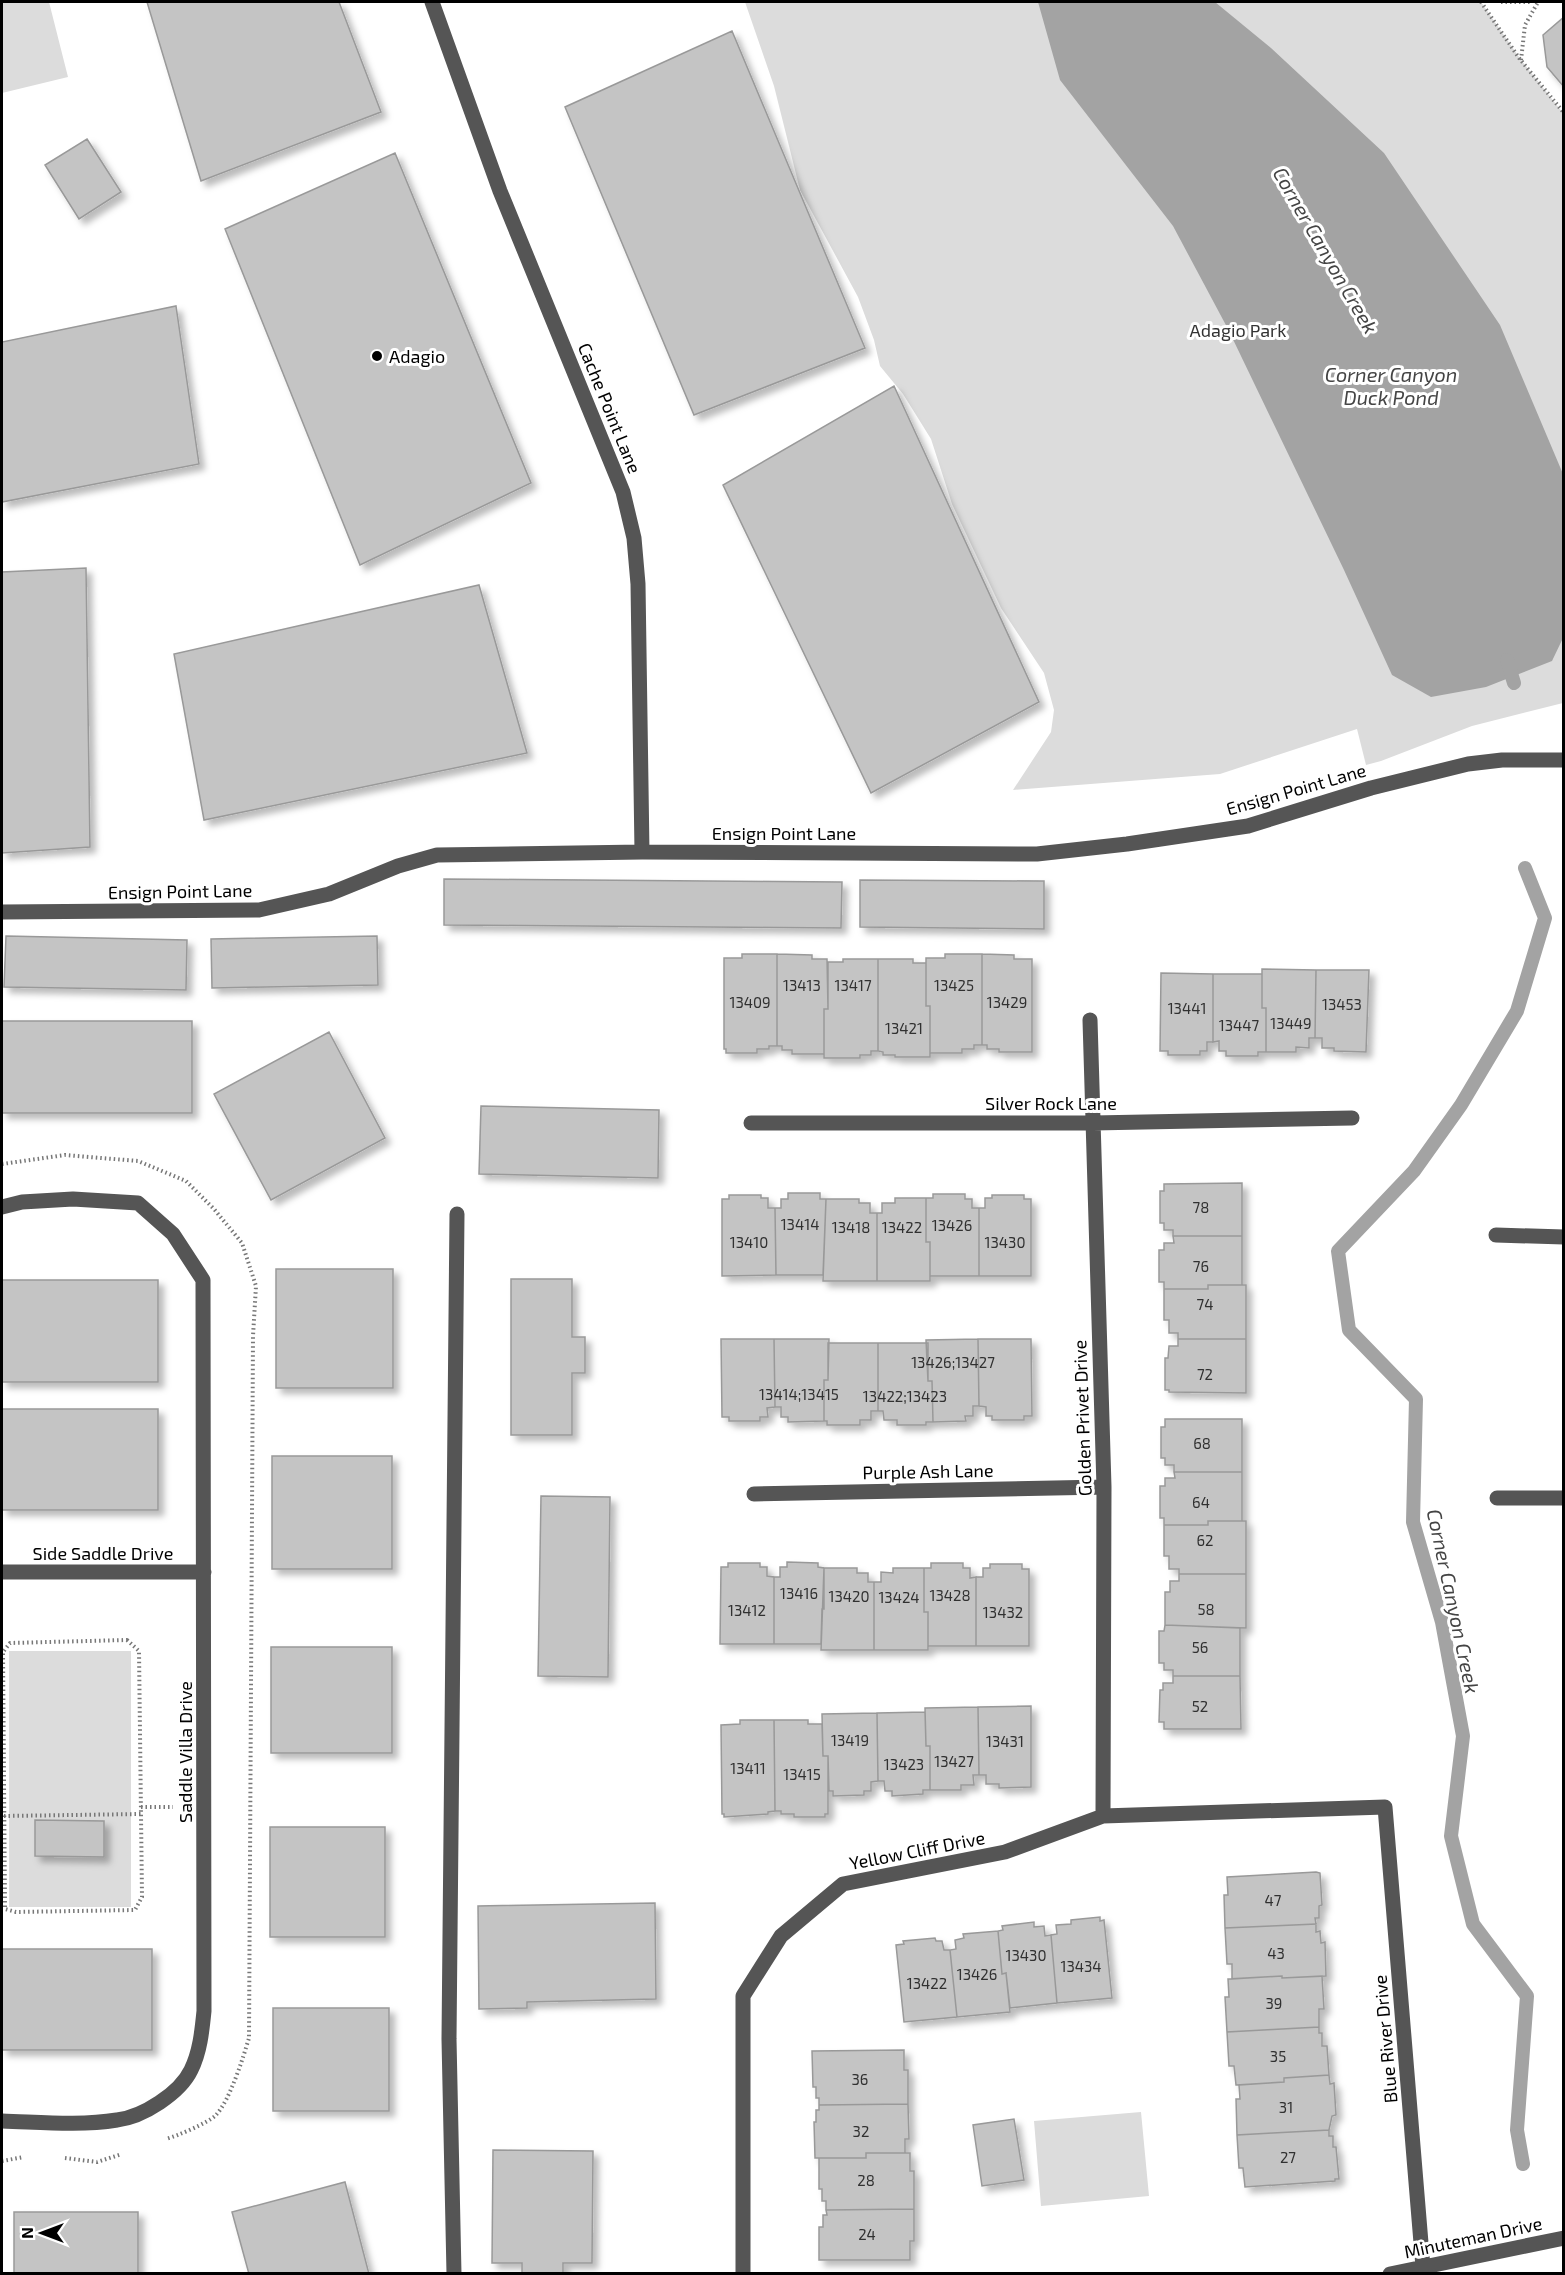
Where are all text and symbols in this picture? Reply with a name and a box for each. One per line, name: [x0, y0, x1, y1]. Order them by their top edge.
water label: Corner Canyon Creek: [1268, 163, 1383, 338]
park label: Adagio Park: [1190, 319, 1286, 341]
street label: Cache Point Lane: [574, 339, 646, 477]
place label: Adagio: [389, 345, 445, 367]
marker: Adagio: [370, 349, 384, 363]
water label: Corner Canyon Duck Pond: [1325, 362, 1457, 409]
street label: Ensign Point Lane: [1224, 759, 1368, 819]
street label: Ensign Point Lane: [712, 822, 856, 844]
street label: Ensign Point Lane: [108, 879, 252, 903]
house number: 13413: [783, 976, 821, 994]
house number: 13417: [834, 976, 872, 994]
house number: 13425: [934, 976, 974, 994]
house number: 13409: [729, 993, 771, 1011]
house number: 13429: [987, 993, 1027, 1011]
house number: 13453: [1322, 995, 1362, 1013]
house number: 13441: [1168, 999, 1206, 1017]
house number: 13449: [1270, 1014, 1312, 1032]
house number: 13447: [1219, 1016, 1260, 1034]
house number: 13421: [885, 1019, 923, 1037]
street label: Silver Rock Lane: [985, 1092, 1117, 1114]
house number: 78: [1193, 1198, 1209, 1216]
house number: 13414: [781, 1215, 819, 1233]
house number: 13426: [932, 1216, 972, 1234]
house number: 13418: [832, 1218, 870, 1236]
house number: 13422: [882, 1218, 922, 1236]
house number: 13410: [730, 1233, 768, 1251]
house number: 13430: [985, 1233, 1025, 1251]
house number: 76: [1193, 1257, 1209, 1275]
house number: 74: [1197, 1295, 1213, 1313]
street label: Golden Privet Drive: [1068, 1339, 1096, 1497]
house number: 13426;13427: [911, 1353, 995, 1371]
house number: 72: [1197, 1365, 1213, 1383]
house number: 13414;13415: [759, 1385, 839, 1403]
house number: 13422;13423: [863, 1387, 947, 1405]
house number: 68: [1193, 1434, 1211, 1452]
street label: Purple Ash Lane: [862, 1459, 994, 1483]
house number: 64: [1192, 1493, 1210, 1511]
water label: Corner Canyon Creek: [1422, 1506, 1485, 1696]
house number: 62: [1196, 1531, 1214, 1549]
street label: Side Saddle Drive: [33, 1542, 173, 1564]
house number: 13416: [780, 1584, 818, 1602]
house number: 13428: [929, 1586, 971, 1604]
house number: 13420: [828, 1587, 870, 1605]
house number: 13424: [878, 1588, 920, 1606]
house number: 58: [1197, 1600, 1215, 1618]
house number: 13412: [728, 1601, 766, 1619]
house number: 13432: [983, 1603, 1023, 1621]
house number: 56: [1192, 1638, 1208, 1656]
street label: Saddle Villa Drive: [174, 1681, 196, 1823]
house number: 52: [1192, 1697, 1208, 1715]
house number: 13419: [831, 1731, 869, 1749]
house number: 13431: [986, 1732, 1024, 1750]
house number: 13427: [934, 1752, 974, 1770]
house number: 13423: [884, 1755, 924, 1773]
house number: 13411: [730, 1759, 766, 1777]
house number: 13415: [783, 1765, 821, 1783]
street label: Yellow Cliff Drive: [847, 1826, 987, 1874]
house number: 47: [1265, 1891, 1282, 1909]
house number: 43: [1267, 1944, 1285, 1962]
house number: 13430: [1006, 1946, 1046, 1964]
house number: 13434: [1060, 1957, 1102, 1975]
house number: 13426: [957, 1965, 997, 1983]
house number: 13422: [907, 1974, 947, 1992]
street label: Blue River Drive: [1368, 1974, 1402, 2104]
house number: 39: [1266, 1994, 1282, 2012]
house number: 35: [1270, 2047, 1286, 2065]
house number: 36: [852, 2070, 868, 2088]
house number: 31: [1279, 2098, 1293, 2116]
house number: 32: [853, 2122, 869, 2140]
house number: 27: [1280, 2148, 1296, 2166]
house number: 28: [857, 2171, 875, 2189]
north arrow: [12, 2203, 72, 2263]
street label: Minuteman Drive: [1402, 2212, 1544, 2262]
house number: 24: [858, 2225, 876, 2243]
text: N: [17, 2227, 36, 2239]

